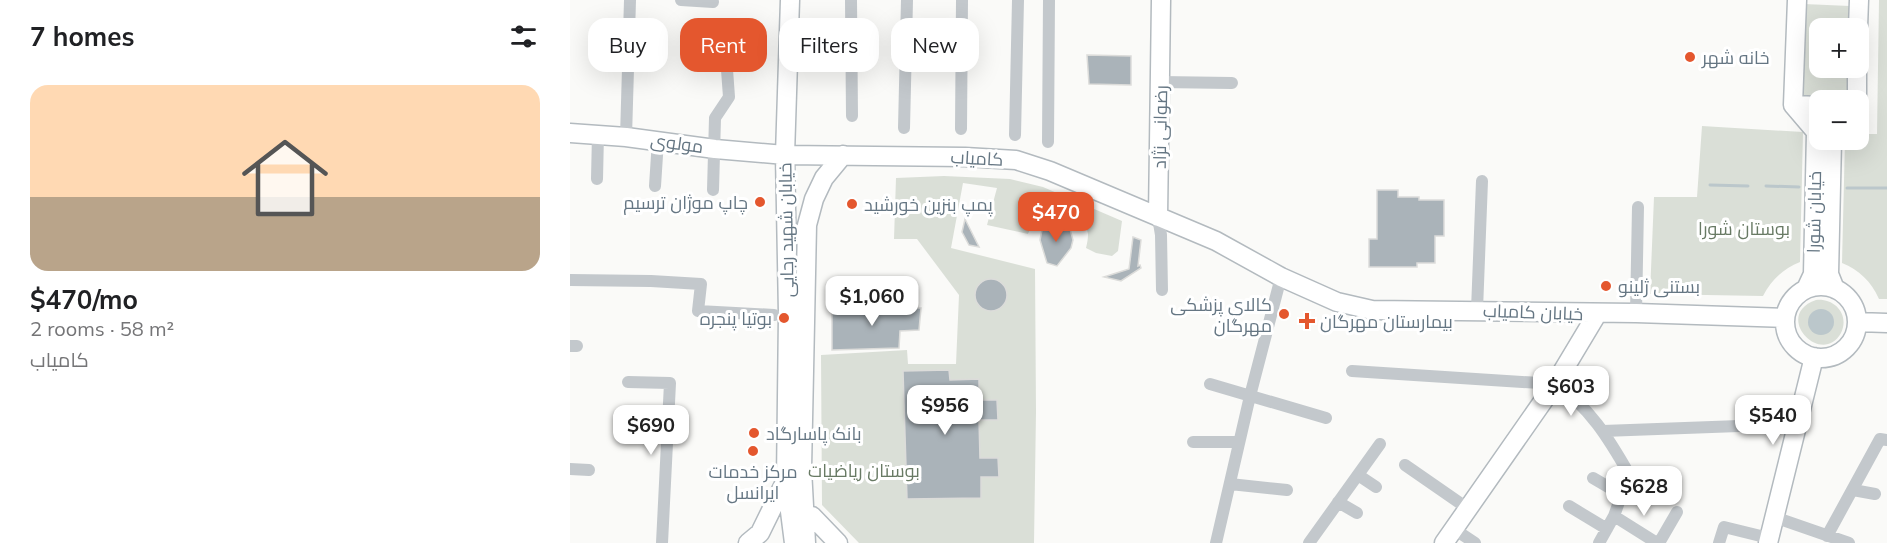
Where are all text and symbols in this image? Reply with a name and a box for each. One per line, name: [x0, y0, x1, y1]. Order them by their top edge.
chip: Buy: [588, 18, 668, 72]
chip: Rent: [680, 18, 767, 72]
chip: Filters: [779, 18, 879, 72]
chip: New: [891, 18, 979, 72]
map controls: [1809, 18, 1869, 150]
button: +: [1809, 18, 1869, 78]
text: 7 homes: [30, 20, 134, 53]
icon: filters: [507, 20, 540, 53]
place label: خانه شهر: [1701, 46, 1769, 69]
marker: خانه شهر: [1683, 50, 1697, 64]
street label: رضوانی نژاد: [1148, 85, 1172, 169]
button: −: [1809, 90, 1869, 150]
icon: home: [231, 124, 339, 232]
street label: مولوی: [649, 128, 705, 158]
street label: کامیاب: [950, 145, 1004, 171]
street label: خیابان شهید رجایی: [773, 163, 799, 297]
street label: خیابان شورا: [1802, 171, 1826, 253]
place label: چاپ موژان ترسیم: [623, 191, 748, 215]
pin: $470: [1020, 192, 1092, 243]
place label: پمپ بنزین خورشید: [864, 193, 993, 217]
marker: چاپ موژان ترسیم: [753, 195, 767, 209]
marker: پمپ بنزین خورشید: [845, 197, 859, 211]
text: $470: [1032, 199, 1080, 224]
park label: بوستان شورا: [1698, 217, 1790, 240]
place label: بستنی ژلینو: [1618, 275, 1700, 298]
pin: $1,060: [823, 276, 921, 327]
marker: بستنی ژلینو: [1599, 279, 1613, 293]
text: $470/mo: [30, 283, 138, 316]
text: $1,060: [840, 283, 904, 308]
place label: کالای پزشکی مهرگان: [1170, 293, 1272, 337]
street label: خیابان کامیاب: [1482, 299, 1584, 325]
place label: بوتیا پنجره: [700, 307, 772, 331]
marker: کالای پزشکی مهرگان: [1277, 307, 1291, 321]
place label: بیمارستان مهرگان: [1320, 310, 1453, 333]
marker: بوتیا پنجره: [777, 311, 791, 325]
marker: بیمارستان مهرگان: [1298, 312, 1316, 330]
text: 2 rooms · 58 m²: [30, 316, 174, 341]
text: کامیاب: [30, 347, 89, 372]
pin: $603: [1535, 366, 1607, 417]
text: $603: [1547, 373, 1595, 398]
pin: $956: [909, 385, 981, 436]
text: $956: [921, 392, 969, 417]
pin: $540: [1737, 395, 1809, 446]
text: $540: [1749, 402, 1797, 427]
pin: $690: [615, 405, 687, 456]
text: $690: [627, 412, 675, 437]
place label: بانک پاسارگاد: [766, 422, 862, 446]
marker: بانک پاسارگاد: [747, 426, 761, 440]
marker: مرکز خدمات ایرانسل: [746, 444, 760, 458]
park label: بوستان ریاضیات: [808, 459, 920, 482]
place label: مرکز خدمات ایرانسل: [708, 460, 798, 504]
pin: $628: [1608, 466, 1680, 517]
text: $628: [1620, 473, 1668, 498]

